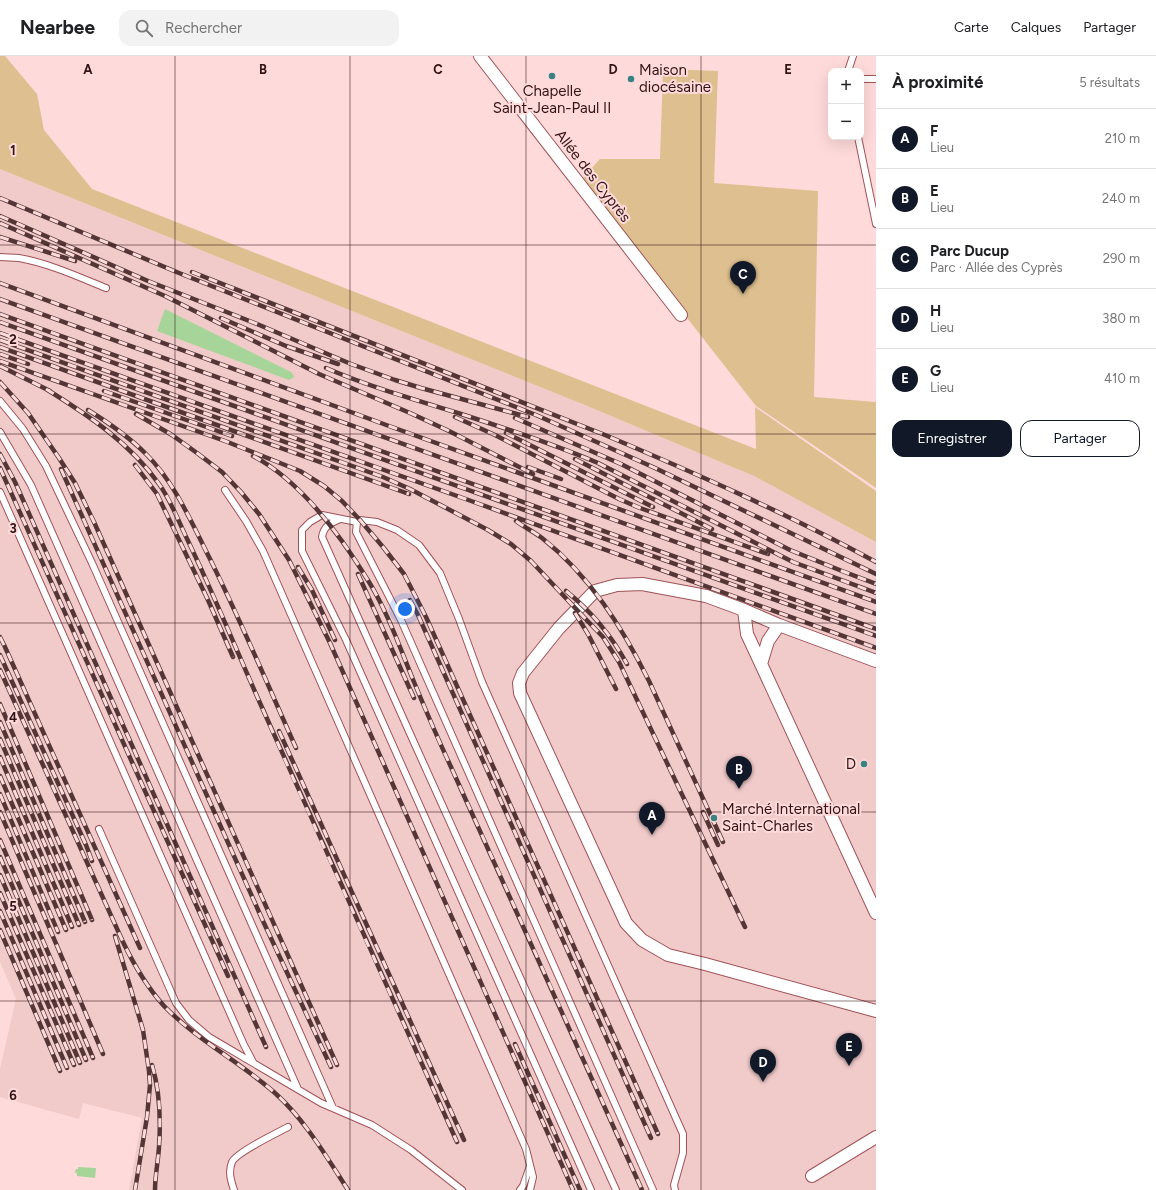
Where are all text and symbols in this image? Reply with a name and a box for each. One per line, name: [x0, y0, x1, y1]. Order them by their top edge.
search box: [119, 10, 399, 46]
text: Nearbee: [20, 16, 95, 39]
icon: search: [133, 17, 155, 39]
text: Rechercher: [165, 19, 242, 37]
text: Carte: [954, 19, 989, 36]
text: Calques: [1011, 19, 1061, 36]
text: Partager: [1083, 19, 1136, 36]
place label: Maison diocésaine: [639, 61, 711, 96]
text: A: [83, 62, 93, 77]
text: B: [259, 62, 267, 77]
text: C: [433, 62, 443, 77]
text: D: [608, 62, 618, 77]
text: E: [784, 62, 792, 77]
map controls: [828, 68, 864, 140]
button: +: [828, 68, 864, 104]
marker: Chapelle Saint-Jean-Paul II: [547, 71, 557, 81]
text: À proximité: [892, 72, 983, 92]
marker: Maison diocésaine: [626, 74, 636, 84]
text: 5 résultats: [1079, 75, 1140, 90]
place label: Chapelle Saint-Jean-Paul II: [493, 82, 611, 117]
button: −: [828, 104, 864, 140]
text: F: [930, 122, 938, 140]
street label: Allée des Cyprès: [551, 126, 635, 226]
text: A: [900, 131, 910, 146]
text: 210 m: [1105, 131, 1140, 146]
text: Lieu: [930, 140, 954, 155]
text: 1: [10, 143, 16, 158]
text: E: [930, 182, 939, 200]
text: B: [901, 191, 909, 206]
text: 240 m: [1102, 191, 1140, 206]
text: Lieu: [930, 200, 954, 215]
text: Parc Ducup: [930, 242, 1009, 260]
text: C: [900, 251, 910, 266]
text: 290 m: [1103, 251, 1140, 266]
text: Parc · Allée des Cyprès: [930, 260, 1063, 275]
pin: C: [730, 261, 756, 294]
text: H: [930, 302, 941, 320]
text: D: [900, 311, 910, 326]
text: 380 m: [1102, 311, 1140, 326]
text: Lieu: [930, 320, 954, 335]
text: 2: [9, 332, 17, 347]
text: G: [930, 362, 941, 380]
text: E: [901, 371, 909, 386]
text: 410 m: [1104, 371, 1140, 386]
text: Lieu: [930, 380, 954, 395]
button: Enregistrer: [892, 420, 1012, 457]
button: Partager: [1020, 420, 1140, 457]
text: 3: [9, 521, 17, 536]
your location: [395, 599, 415, 619]
text: 4: [9, 710, 17, 725]
place label: D: [846, 755, 856, 773]
pin: B: [726, 756, 752, 789]
marker: D: [859, 759, 869, 769]
place label: Marché International Saint-Charles: [722, 800, 860, 835]
pin: A: [639, 802, 665, 835]
marker: Marché International Saint-Charles: [709, 813, 719, 823]
text: 5: [9, 899, 17, 914]
pin: E: [836, 1033, 862, 1066]
pin: D: [750, 1049, 776, 1082]
text: 6: [9, 1088, 17, 1103]

